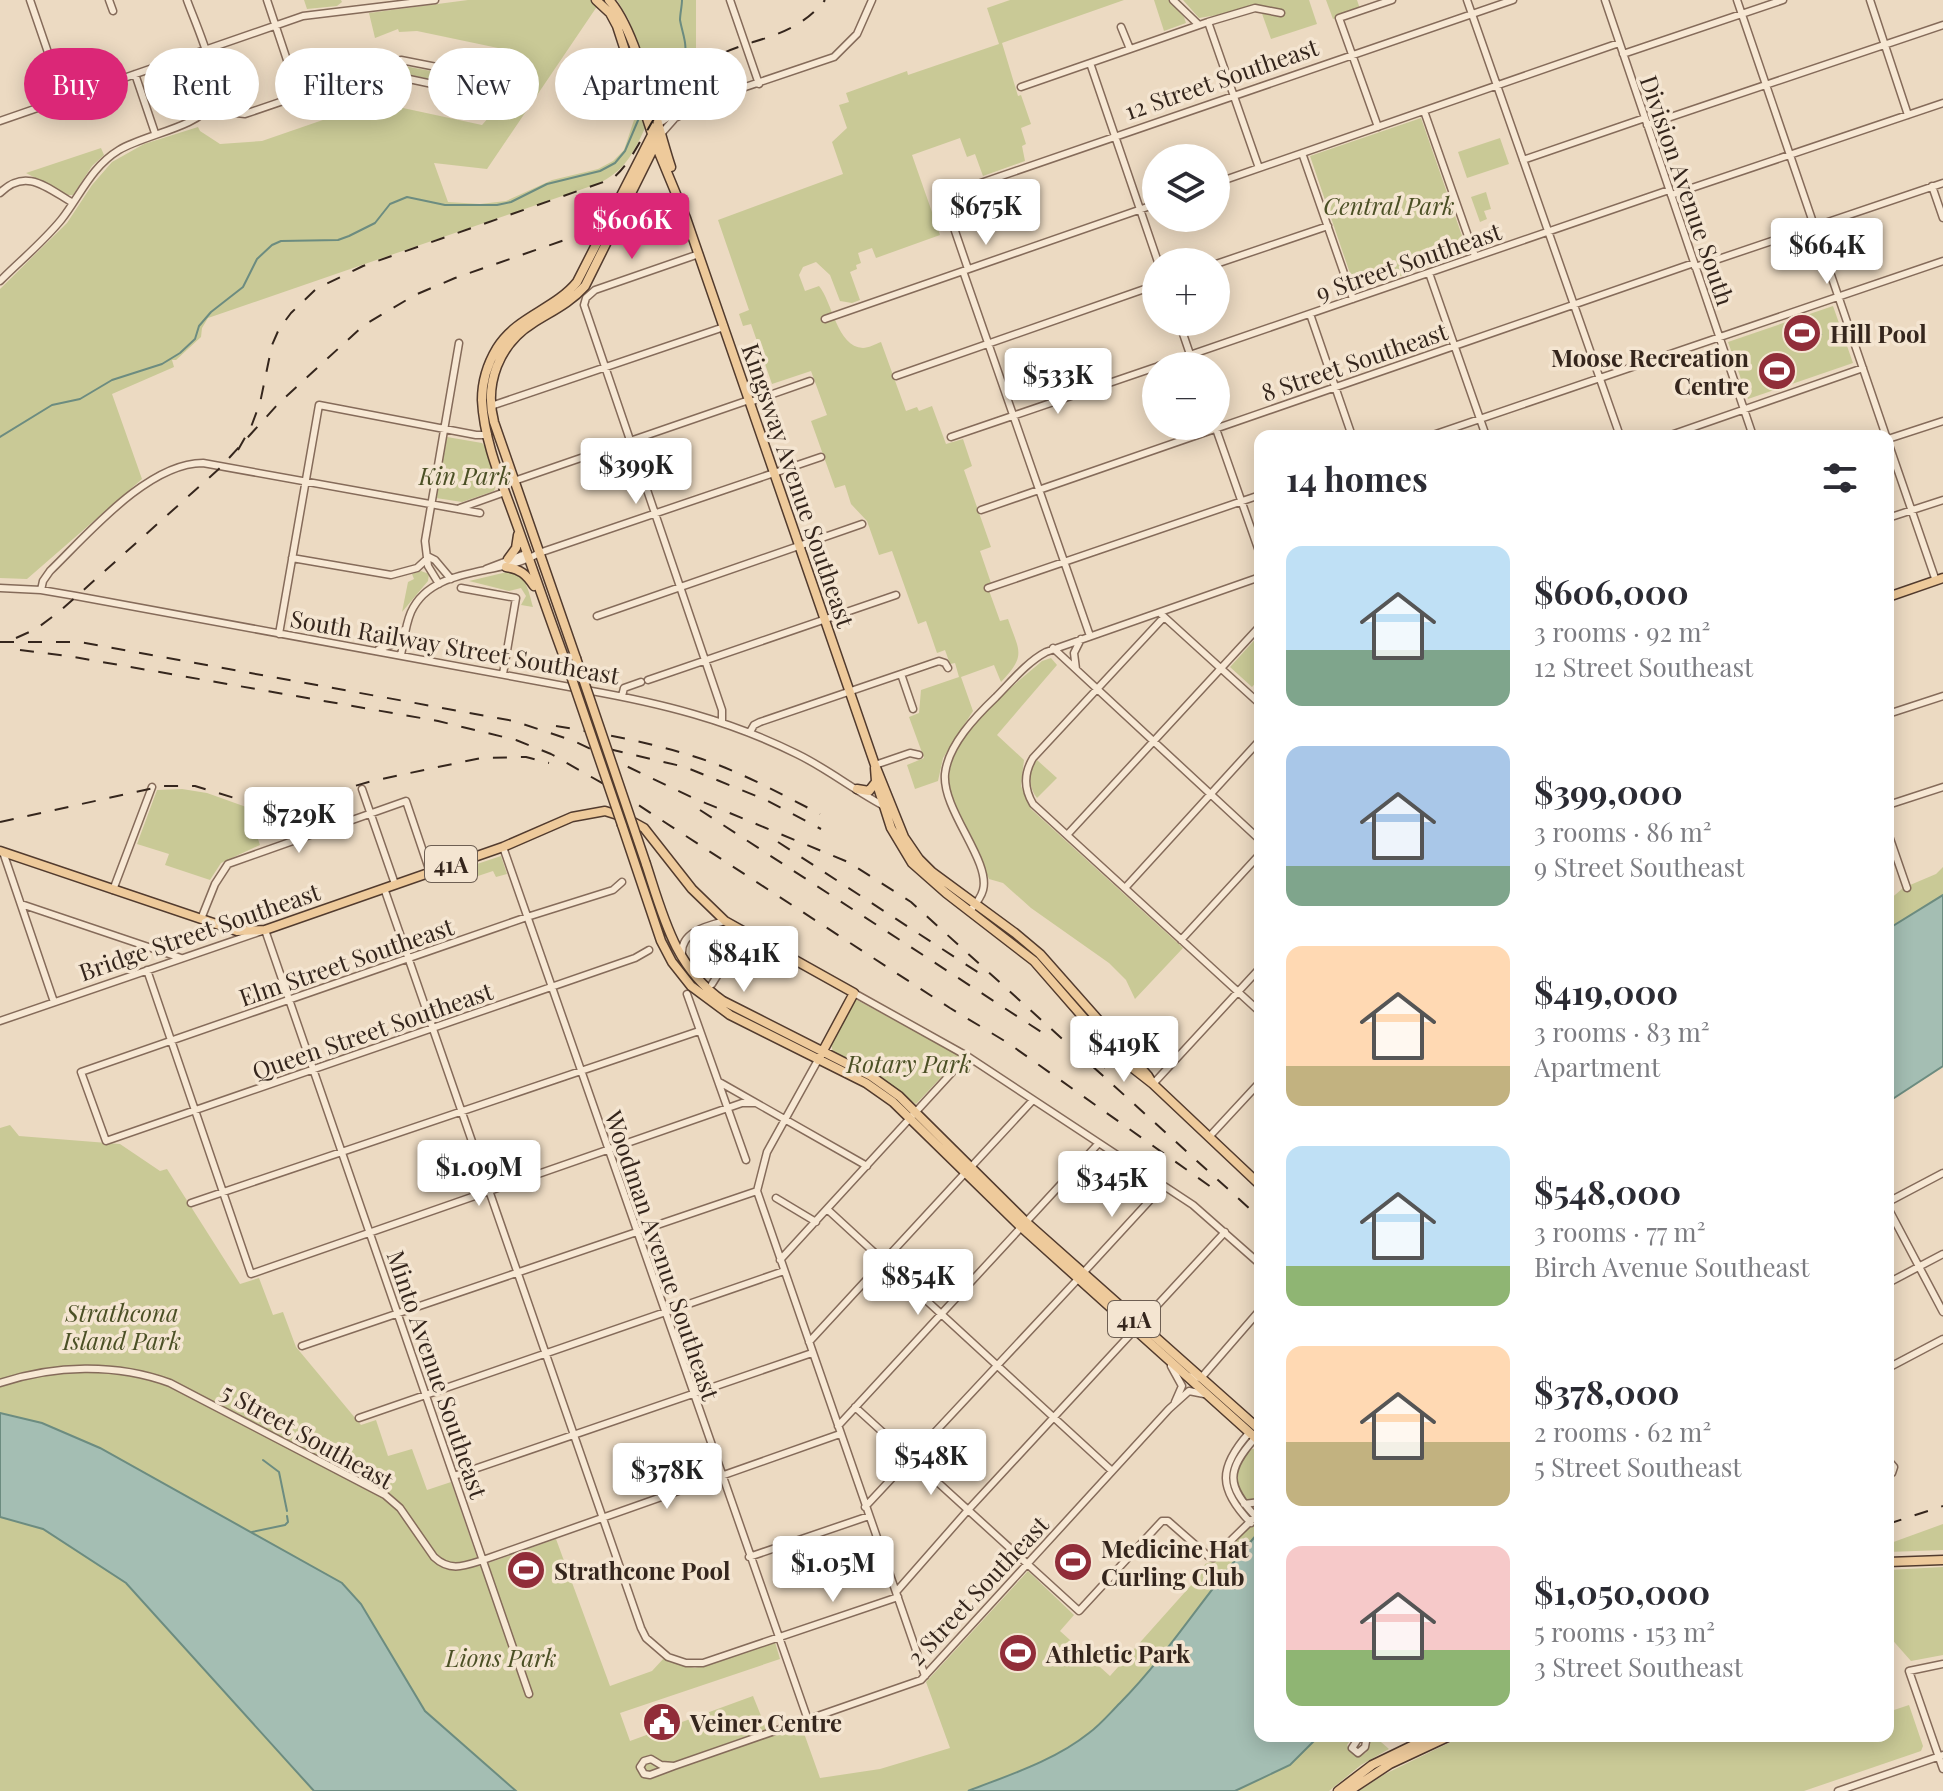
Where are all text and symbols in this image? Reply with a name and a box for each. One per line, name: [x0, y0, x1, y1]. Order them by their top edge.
street label: 12 Street Southeast: [1120, 30, 1322, 126]
chip: Buy: [24, 48, 128, 120]
chip: Rent: [144, 48, 259, 120]
chip: Filters: [275, 48, 412, 120]
chip: New: [428, 48, 539, 120]
chip: Apartment: [555, 48, 747, 120]
street label: Division Avenue South: [1634, 71, 1742, 309]
map controls: [1142, 144, 1230, 440]
button: layers: [1142, 144, 1230, 232]
pin: $675K: [930, 179, 1042, 247]
text: $675K: [950, 187, 1022, 222]
park label: Central Park: [1323, 189, 1455, 221]
pin: $606K: [576, 193, 688, 261]
text: $606K: [592, 201, 672, 236]
street label: 9 Street Southeast: [1311, 214, 1505, 308]
pin: $664K: [1771, 218, 1883, 286]
text: $664K: [1789, 226, 1865, 261]
button: +: [1142, 248, 1230, 336]
sports icon: Hill Pool: [1781, 312, 1823, 354]
street label: 8 Street Southeast: [1257, 314, 1452, 408]
place label: Hill Pool: [1830, 317, 1927, 349]
street label: Kingsway Avenue Southeast: [735, 339, 863, 632]
place label: Moose Recreation Centre: [1551, 341, 1749, 401]
pin: $533K: [1002, 348, 1114, 416]
sports icon: Moose Recreation Centre: [1756, 350, 1798, 392]
button: −: [1142, 352, 1230, 440]
text: $533K: [1023, 356, 1093, 391]
pin: $399K: [580, 438, 692, 506]
text: $399K: [599, 446, 673, 481]
text: 14 homes: [1286, 455, 1428, 501]
icon: filters: [1818, 456, 1862, 500]
park label: Kin Park: [418, 459, 511, 491]
text: $606,000: [1534, 568, 1689, 614]
icon: home: [1350, 578, 1446, 674]
street label: South Railway Street Southeast: [288, 601, 623, 691]
text: 3 rooms · 92 m²: [1534, 614, 1710, 649]
text: 12 Street Southeast: [1534, 649, 1753, 684]
text: $399,000: [1534, 768, 1683, 814]
icon: home: [1350, 778, 1446, 874]
pin: $729K: [243, 787, 355, 855]
text: $729K: [262, 795, 336, 830]
text: 3 rooms · 86 m²: [1534, 814, 1712, 849]
road number: 41A: [425, 846, 477, 882]
text: 9 Street Southeast: [1534, 849, 1744, 884]
street label: Bridge Street Southeast: [74, 875, 324, 987]
street label: Elm Street Southeast: [235, 909, 458, 1013]
pin: $841K: [688, 926, 800, 994]
text: $841K: [708, 934, 780, 969]
text: $419,000: [1534, 968, 1678, 1014]
street label: Queen Street Southeast: [248, 974, 497, 1086]
icon: home: [1350, 978, 1446, 1074]
text: 3 rooms · 83 m²: [1534, 1014, 1710, 1049]
pin: $419K: [1068, 1016, 1180, 1084]
text: $419K: [1088, 1024, 1160, 1059]
park label: Rotary Park: [845, 1047, 972, 1079]
text: Apartment: [1534, 1049, 1660, 1084]
street label: Woodman Avenue Southeast: [598, 1105, 728, 1405]
pin: $1.09M: [414, 1140, 544, 1208]
text: $1.09M: [435, 1148, 523, 1183]
pin: $345K: [1056, 1151, 1168, 1219]
text: $345K: [1076, 1159, 1148, 1194]
text: $548,000: [1534, 1168, 1681, 1214]
icon: home: [1350, 1178, 1446, 1274]
text: 3 rooms · 77 m²: [1534, 1214, 1705, 1249]
street label: Minto Avenue Southeast: [381, 1246, 496, 1503]
pin: $854K: [862, 1249, 974, 1317]
text: Birch Avenue Southeast: [1534, 1249, 1809, 1284]
text: $854K: [881, 1257, 955, 1292]
park label: Strathcona Island Park: [62, 1296, 181, 1356]
road number: 41A: [1108, 1301, 1160, 1337]
text: $378,000: [1534, 1368, 1680, 1414]
street label: 5 Street Southeast: [216, 1375, 400, 1496]
icon: home: [1350, 1378, 1446, 1474]
text: 2 rooms · 62 m²: [1534, 1414, 1711, 1449]
pin: $548K: [875, 1429, 987, 1497]
text: $548K: [894, 1437, 968, 1472]
pin: $378K: [611, 1443, 723, 1511]
text: 5 Street Southeast: [1534, 1449, 1742, 1484]
text: $378K: [631, 1451, 703, 1486]
street label: 2 Street Southeast: [899, 1508, 1055, 1672]
place label: Medicine Hat Curling Club: [1101, 1532, 1249, 1592]
pin: $1.05M: [768, 1536, 898, 1604]
sports icon: Medicine Hat Curling Club: [1052, 1541, 1094, 1583]
text: $1.05M: [791, 1544, 875, 1579]
sports icon: Strathcone Pool: [505, 1549, 547, 1591]
place label: Strathcone Pool: [554, 1554, 731, 1586]
text: $1,050,000: [1534, 1568, 1710, 1614]
icon: home: [1350, 1578, 1446, 1674]
text: 5 rooms · 153 m²: [1534, 1614, 1715, 1649]
sports icon: Athletic Park: [997, 1632, 1039, 1674]
place label: Athletic Park: [1045, 1637, 1191, 1669]
park label: Lions Park: [444, 1641, 557, 1673]
text: 3 Street Southeast: [1534, 1649, 1743, 1684]
public building icon: Veiner Centre: [641, 1701, 683, 1743]
place label: Veiner Centre: [689, 1706, 842, 1738]

